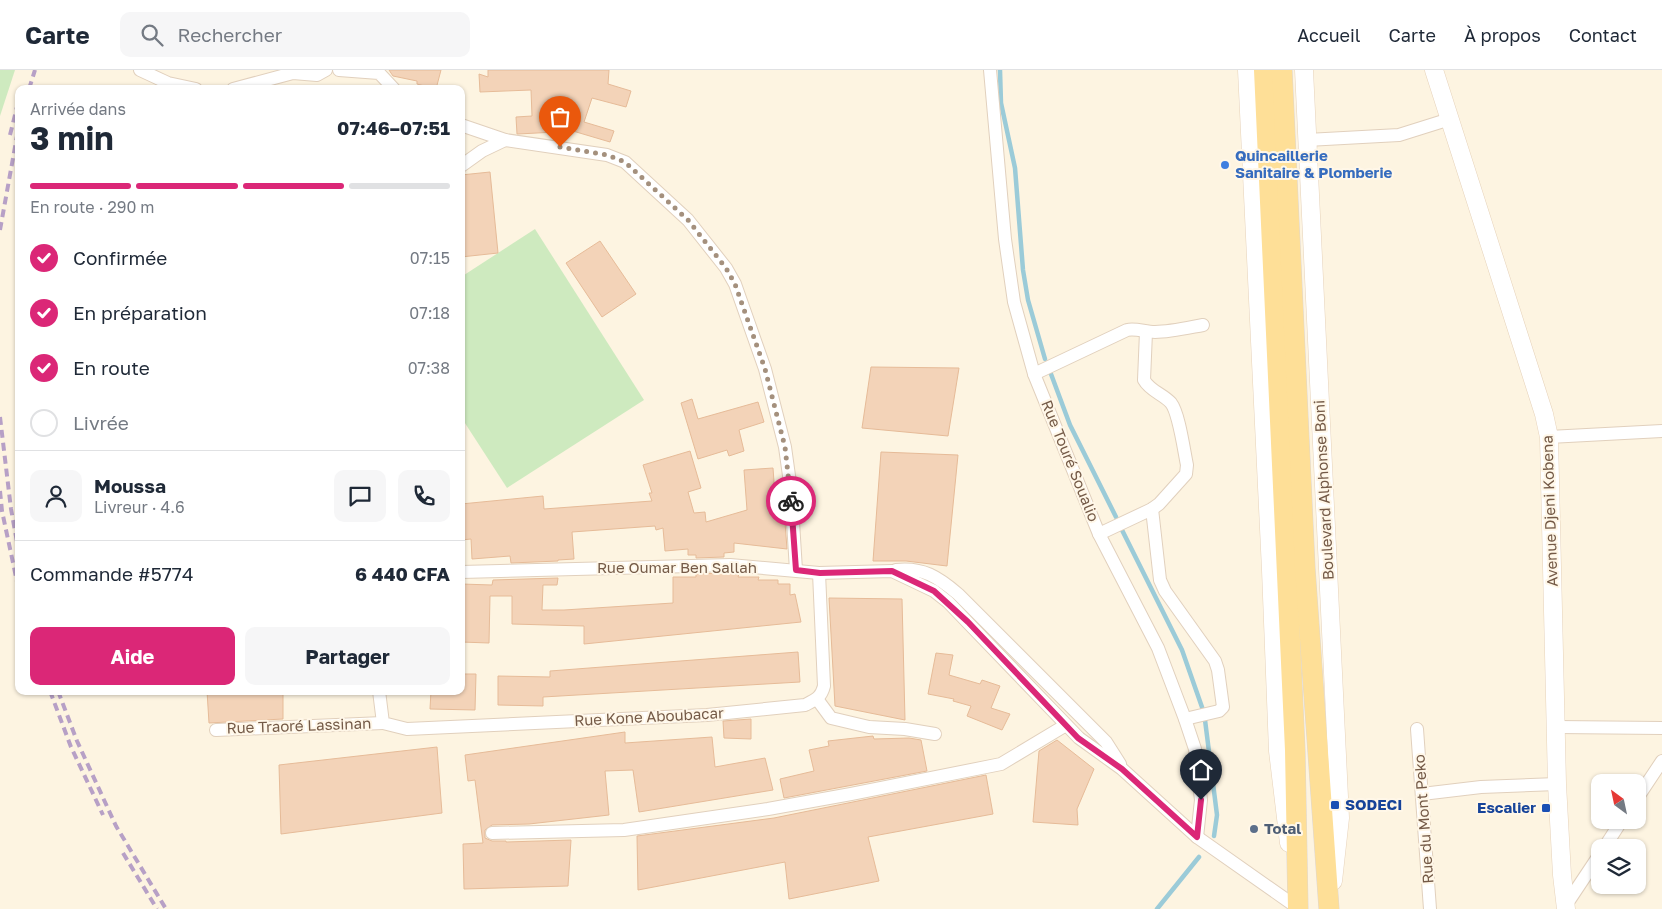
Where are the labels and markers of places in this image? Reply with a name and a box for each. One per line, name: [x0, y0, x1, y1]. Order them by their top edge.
pin: [539, 96, 581, 147]
place label: Quincaillerie Sanitaire & Plomberie: [1235, 146, 1393, 181]
marker: Quincaillerie Sanitaire & Plomberie: [1219, 159, 1231, 171]
pin: [1180, 749, 1222, 800]
place label: SODECI: [1345, 795, 1402, 813]
place label: Escalier: [1477, 798, 1536, 816]
marker: SODECI: [1329, 799, 1341, 811]
marker: Escalier: [1540, 802, 1552, 814]
place label: Total: [1264, 819, 1301, 837]
marker: Total: [1248, 823, 1260, 835]

